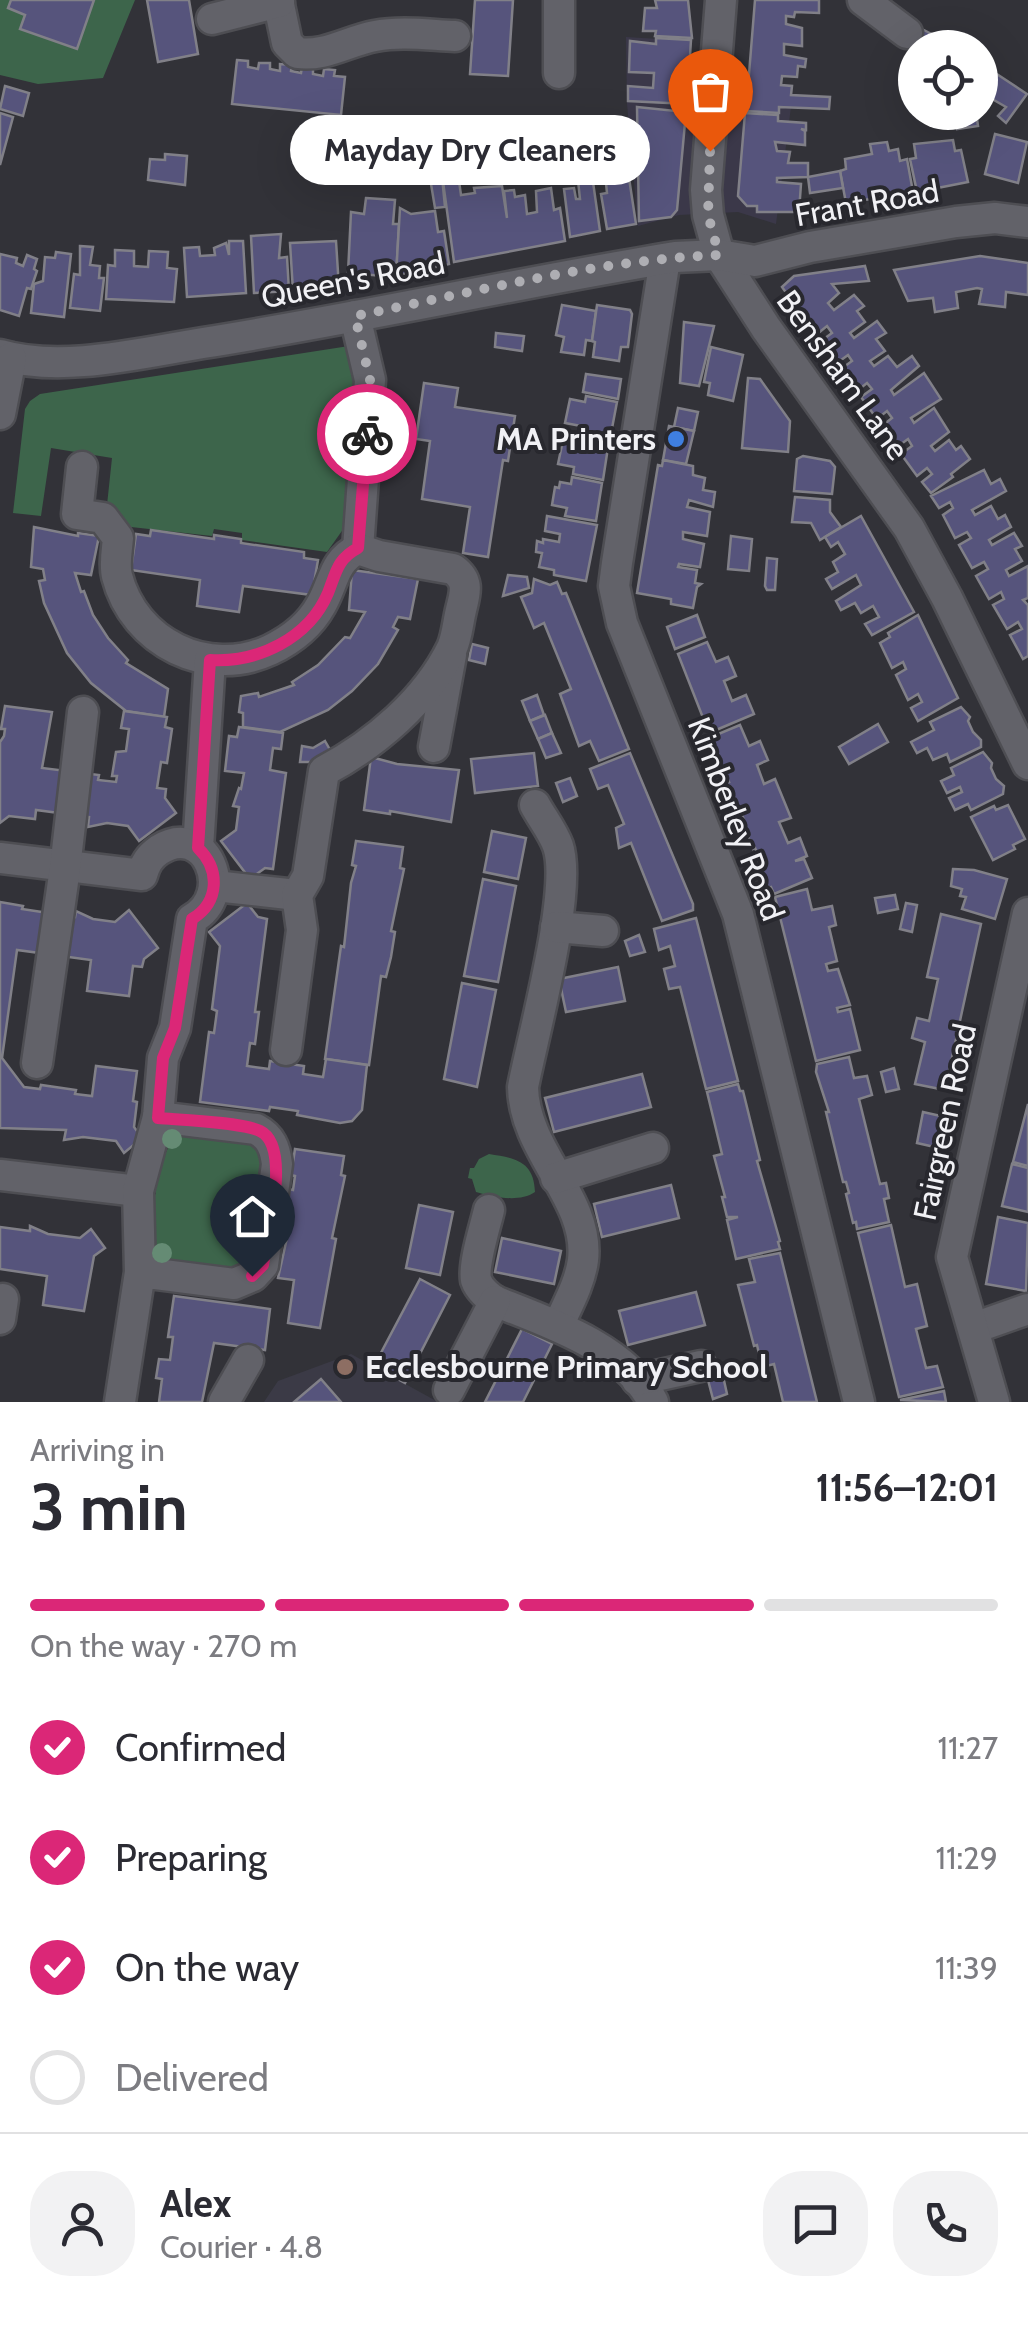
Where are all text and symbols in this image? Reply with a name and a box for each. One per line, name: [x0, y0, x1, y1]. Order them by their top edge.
map controls: [898, 30, 998, 130]
button: locate: [898, 30, 998, 130]
pin: [668, 49, 753, 152]
icon: bag: [683, 64, 738, 119]
callout: Mayday Dry Cleaners: [290, 116, 650, 186]
text: Mayday Dry Cleaners: [324, 130, 616, 169]
street label: Frant Road: [792, 171, 942, 234]
street label: Queen's Road: [258, 243, 448, 316]
street label: Bensham Lane: [769, 282, 918, 467]
courier: [317, 384, 417, 484]
icon: bike: [340, 407, 395, 462]
place label: MA Printers: [496, 419, 656, 458]
marker: MA Printers: [665, 428, 687, 450]
street label: Kimberley Road: [680, 712, 793, 926]
street label: Fairgreen Road: [905, 1020, 984, 1224]
pin: [210, 1174, 295, 1277]
icon: home: [225, 1189, 280, 1244]
place label: Ecclesbourne Primary School: [365, 1347, 768, 1386]
marker: Ecclesbourne Primary School: [334, 1356, 356, 1378]
text: Arriving in: [30, 1430, 165, 1469]
text: 11:56–12:01: [816, 1464, 998, 1511]
text: 3 min: [30, 1467, 188, 1546]
text: On the way · 270 m: [30, 1626, 297, 1665]
icon: check: [30, 1720, 85, 1775]
text: Confirmed: [115, 1724, 286, 1771]
text: 11:27: [938, 1728, 998, 1767]
icon: check: [30, 1830, 85, 1885]
text: Preparing: [115, 1834, 267, 1881]
text: 11:29: [936, 1838, 998, 1877]
icon: check: [30, 1940, 85, 1995]
text: On the way: [115, 1944, 299, 1991]
text: 11:39: [935, 1948, 998, 1987]
text: Delivered: [115, 2054, 269, 2101]
button: person: [30, 2171, 135, 2276]
button: chat: [763, 2171, 868, 2276]
button: phone: [893, 2171, 998, 2276]
text: Alex: [160, 2180, 231, 2227]
text: Courier · 4.8: [160, 2227, 323, 2266]

